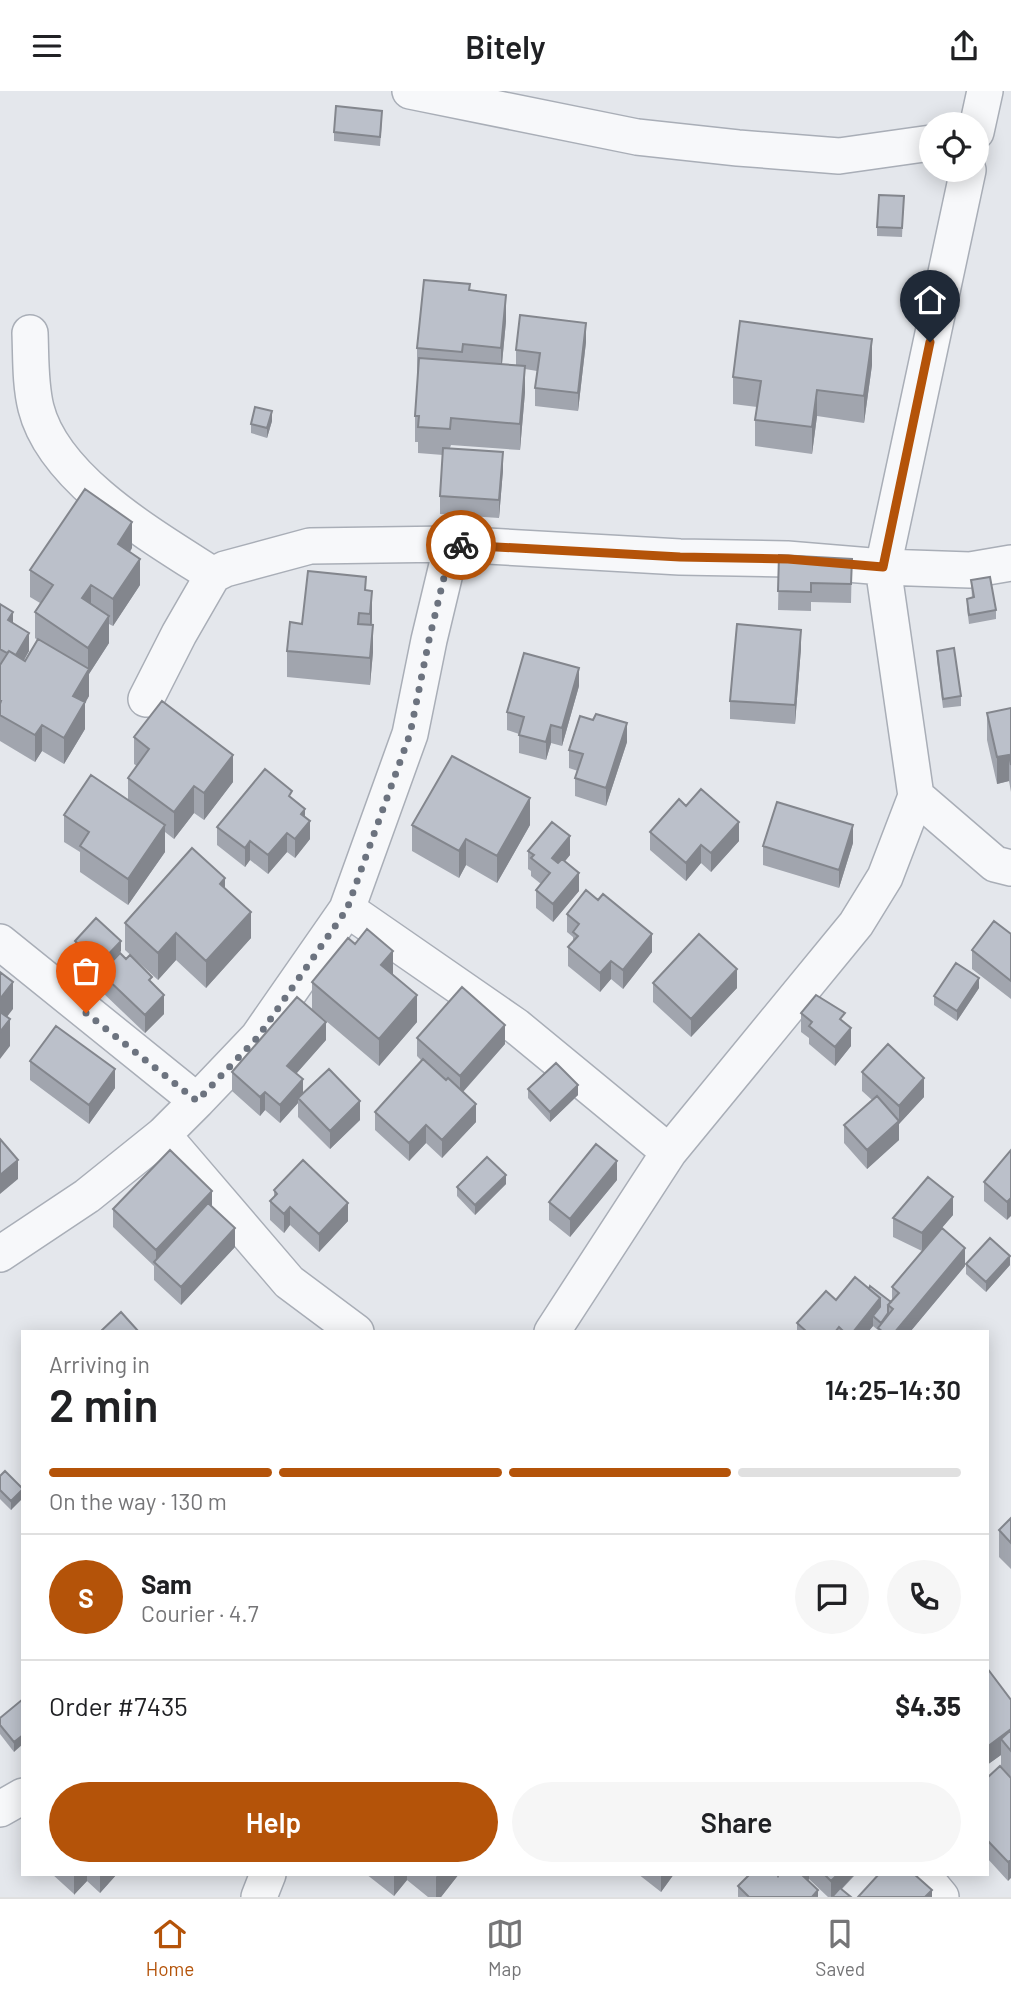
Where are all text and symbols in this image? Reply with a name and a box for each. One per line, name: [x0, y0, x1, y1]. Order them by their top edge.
icon: menu: [28, 27, 66, 65]
text: Bitely: [465, 27, 546, 65]
icon: share: [945, 27, 983, 65]
map controls: [919, 112, 989, 182]
button: locate: [919, 112, 989, 182]
pin: [900, 270, 960, 342]
icon: home: [911, 281, 949, 319]
courier: [426, 510, 496, 580]
icon: bike: [442, 526, 480, 564]
pin: [56, 941, 116, 1013]
icon: bag: [67, 952, 105, 990]
text: Arriving in: [49, 1350, 150, 1378]
text: 14:25–14:30: [825, 1374, 961, 1405]
text: 2 min: [49, 1376, 158, 1431]
text: On the way · 130 m: [49, 1487, 227, 1515]
button: chat: [795, 1560, 869, 1634]
button: phone: [887, 1560, 961, 1634]
text: Sam: [141, 1568, 192, 1599]
text: S: [78, 1582, 94, 1613]
text: Courier · 4.7: [141, 1599, 259, 1627]
text: Order #7435: [49, 1690, 188, 1721]
text: $4.35: [895, 1690, 961, 1721]
button: Help: [49, 1782, 498, 1862]
button: Share: [512, 1782, 961, 1862]
tab: Home: [146, 1915, 194, 1980]
tab: Map: [486, 1915, 524, 1980]
tab: Saved: [815, 1915, 865, 1980]

